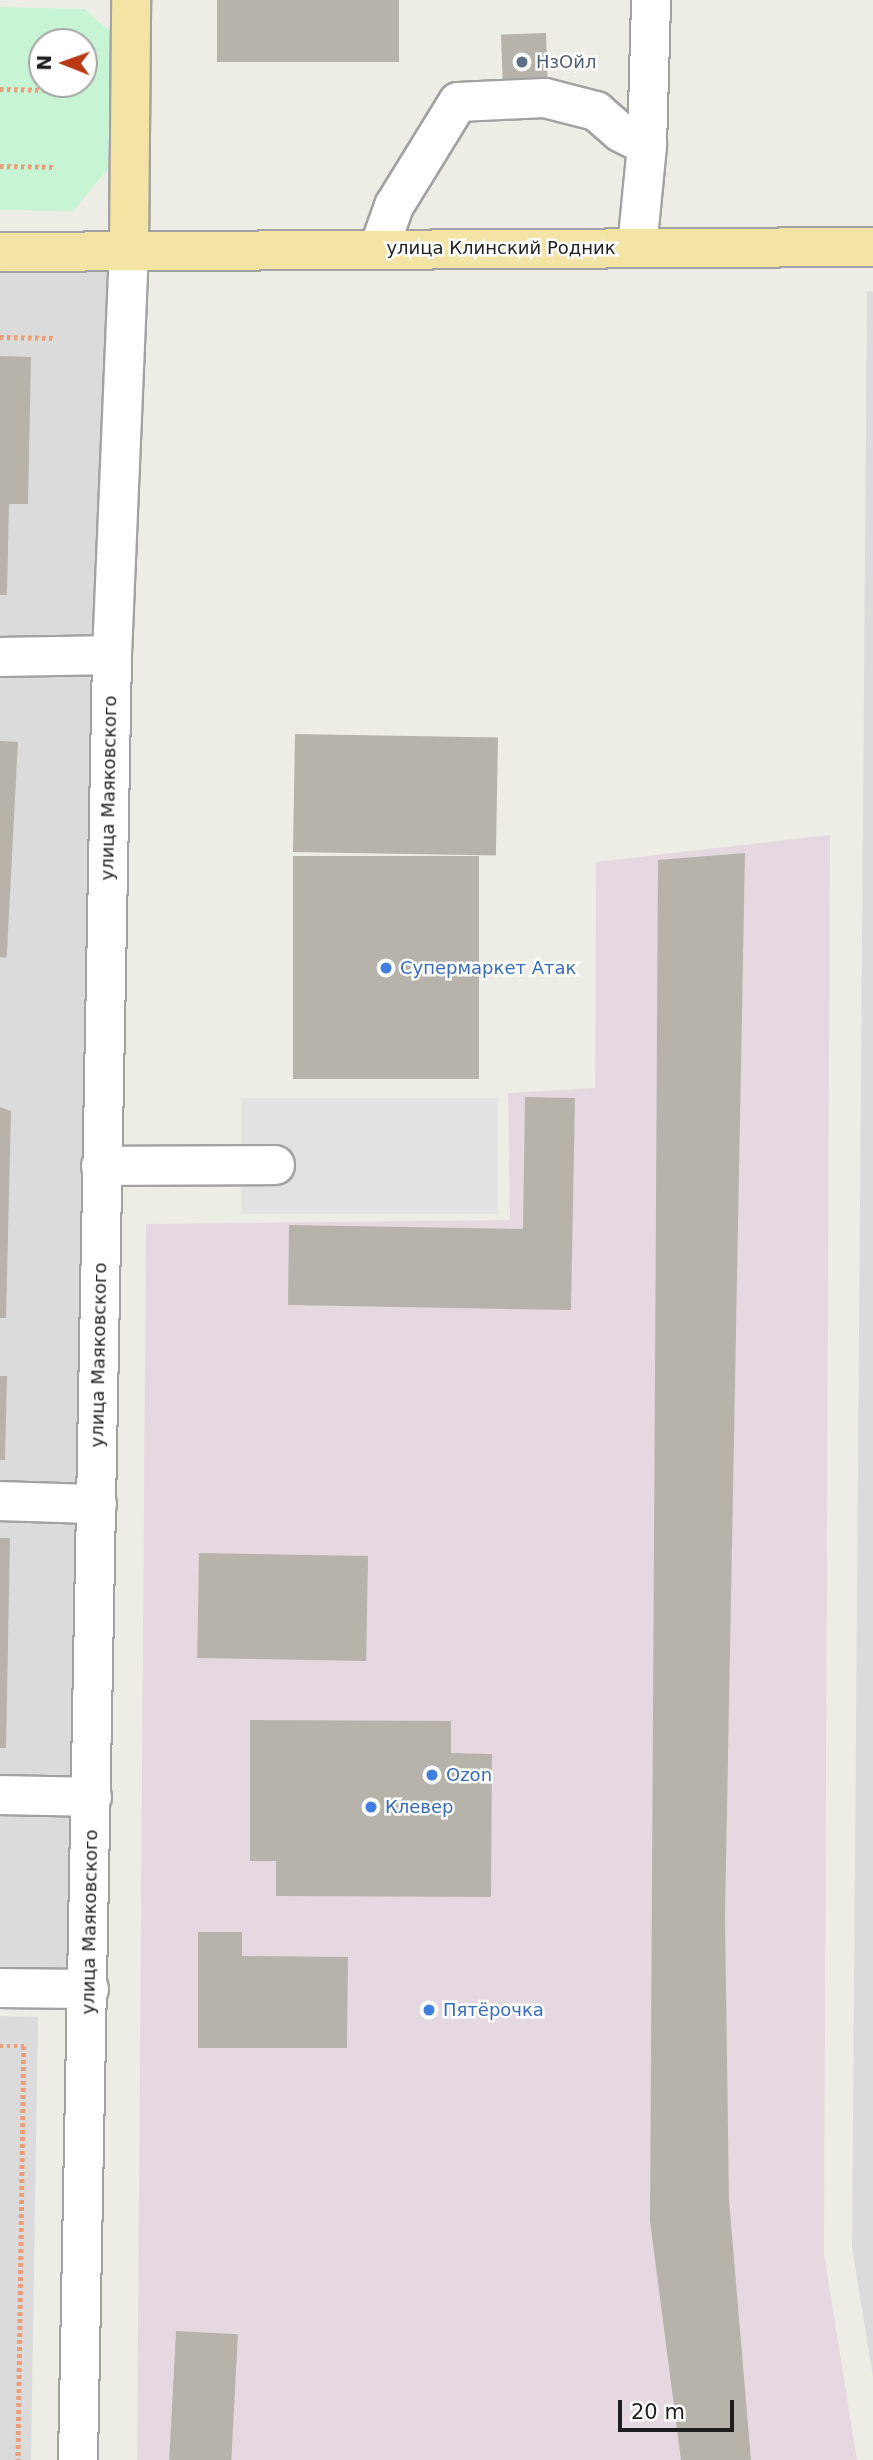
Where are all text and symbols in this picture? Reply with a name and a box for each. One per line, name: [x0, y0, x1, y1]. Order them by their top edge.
north arrow: [28, 28, 98, 98]
place label: НзОйл: [536, 51, 596, 73]
marker: НзОйл: [514, 54, 530, 70]
text: N: [33, 55, 55, 71]
street label: улица Клинский Родник: [386, 237, 616, 259]
street label: улица Маяковского: [97, 695, 121, 881]
place label: Супермаркет Атак: [400, 957, 576, 979]
marker: Супермаркет Атак: [378, 960, 394, 976]
street label: улица Маяковского: [87, 1262, 111, 1448]
place label: Ozon: [446, 1764, 492, 1786]
marker: Ozon: [424, 1767, 440, 1783]
place label: Клевер: [385, 1796, 453, 1818]
marker: Клевер: [363, 1799, 379, 1815]
street label: улица Маяковского: [78, 1829, 102, 2015]
place label: Пятёрочка: [443, 1999, 544, 2021]
marker: Пятёрочка: [421, 2002, 437, 2018]
scale bar: [621, 2386, 736, 2430]
text: 20 m: [631, 2400, 685, 2424]

